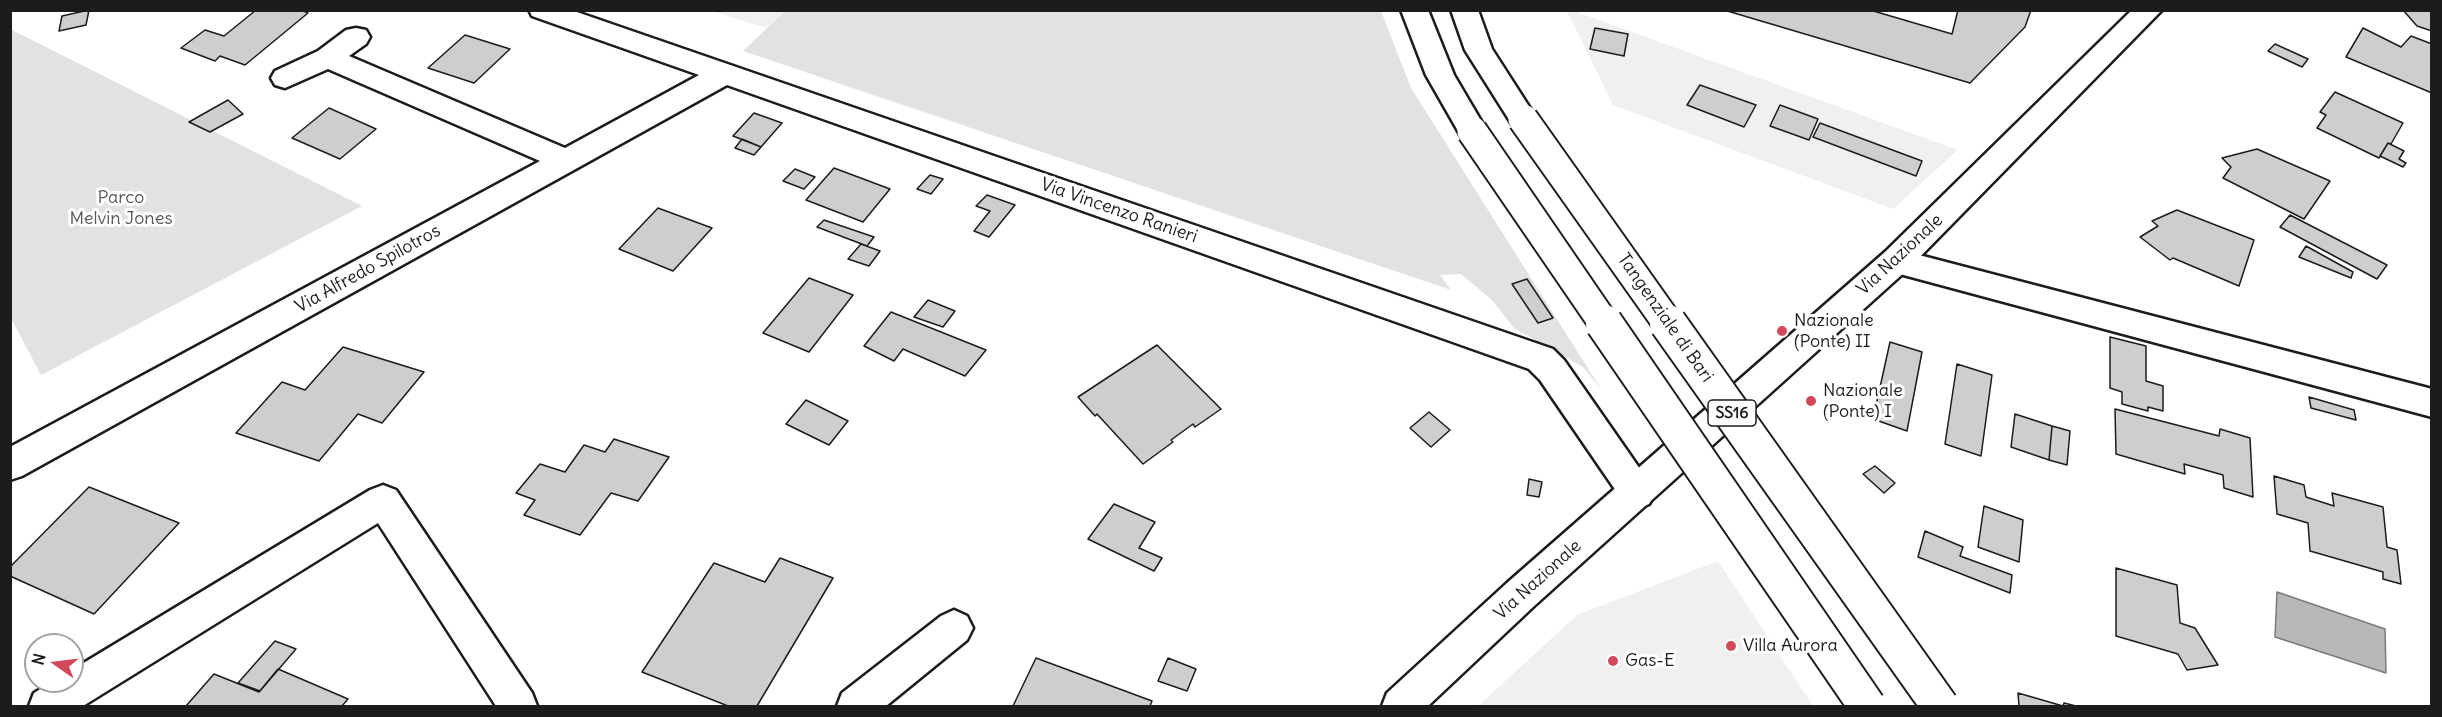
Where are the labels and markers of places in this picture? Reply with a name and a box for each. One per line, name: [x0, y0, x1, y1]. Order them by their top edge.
place label: Nazionale (Ponte) II: [1794, 310, 1874, 352]
marker: Nazionale (Ponte) II: [1775, 324, 1789, 338]
place label: Nazionale (Ponte) I: [1823, 380, 1903, 422]
marker: Nazionale (Ponte) I: [1804, 394, 1818, 408]
place label: Villa Aurora: [1743, 635, 1838, 657]
marker: Villa Aurora: [1724, 639, 1738, 653]
place label: Gas-E: [1625, 650, 1675, 672]
marker: Gas-E: [1606, 654, 1620, 668]

